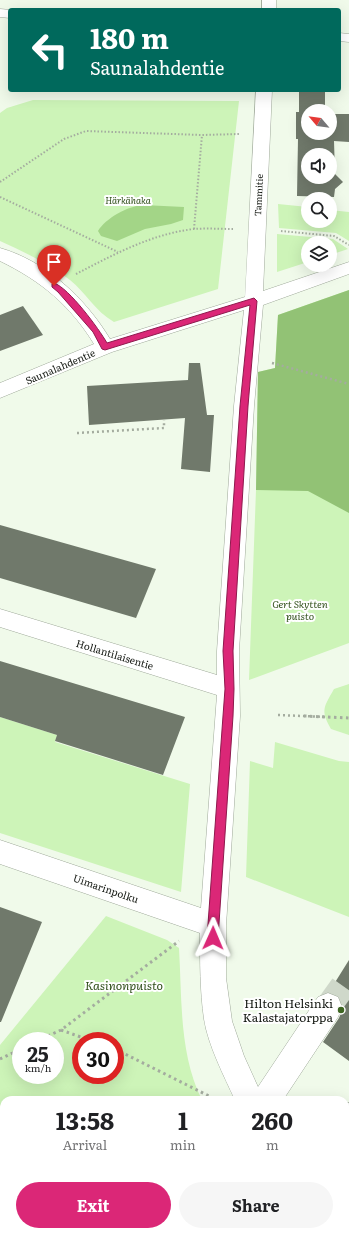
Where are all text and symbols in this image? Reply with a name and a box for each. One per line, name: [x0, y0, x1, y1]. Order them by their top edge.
text: 180 m: [90, 16, 169, 58]
icon: left: [24, 24, 76, 76]
text: Saunalahdentie: [90, 54, 224, 81]
north arrow: [301, 104, 337, 140]
map controls: [301, 104, 337, 272]
button: sound: [301, 148, 337, 184]
street label: Tammitie: [250, 173, 266, 216]
button: search: [301, 192, 337, 228]
park label: Härkähaka: [105, 193, 152, 207]
button: layers: [301, 236, 337, 272]
pin: [37, 245, 71, 286]
icon: arrive: [43, 251, 65, 273]
street label: Saunalahdentie: [23, 345, 97, 387]
park label: Gert Skytten puisto: [272, 596, 328, 623]
street label: Hollantilaisentie: [74, 635, 156, 673]
street label: Uimarinpolku: [71, 870, 141, 906]
position arrow: [192, 917, 234, 959]
park label: Kasinonpuisto: [85, 976, 163, 994]
place label: Hilton Helsinki Kalastajatorppa: [243, 994, 334, 1026]
marker: Hilton Helsinki Kalastajatorppa: [336, 1005, 346, 1015]
speed limit sign: 30: [72, 1032, 124, 1084]
text: 25: [27, 1038, 49, 1068]
text: km/h: [25, 1060, 51, 1075]
text: 13:58: [56, 1102, 114, 1137]
text: 1: [178, 1102, 188, 1137]
text: 260: [251, 1102, 293, 1137]
text: Arrival: [63, 1135, 107, 1154]
text: min: [170, 1135, 196, 1154]
text: m: [266, 1135, 279, 1154]
button: Exit: [16, 1182, 171, 1228]
button: Share: [179, 1182, 333, 1228]

